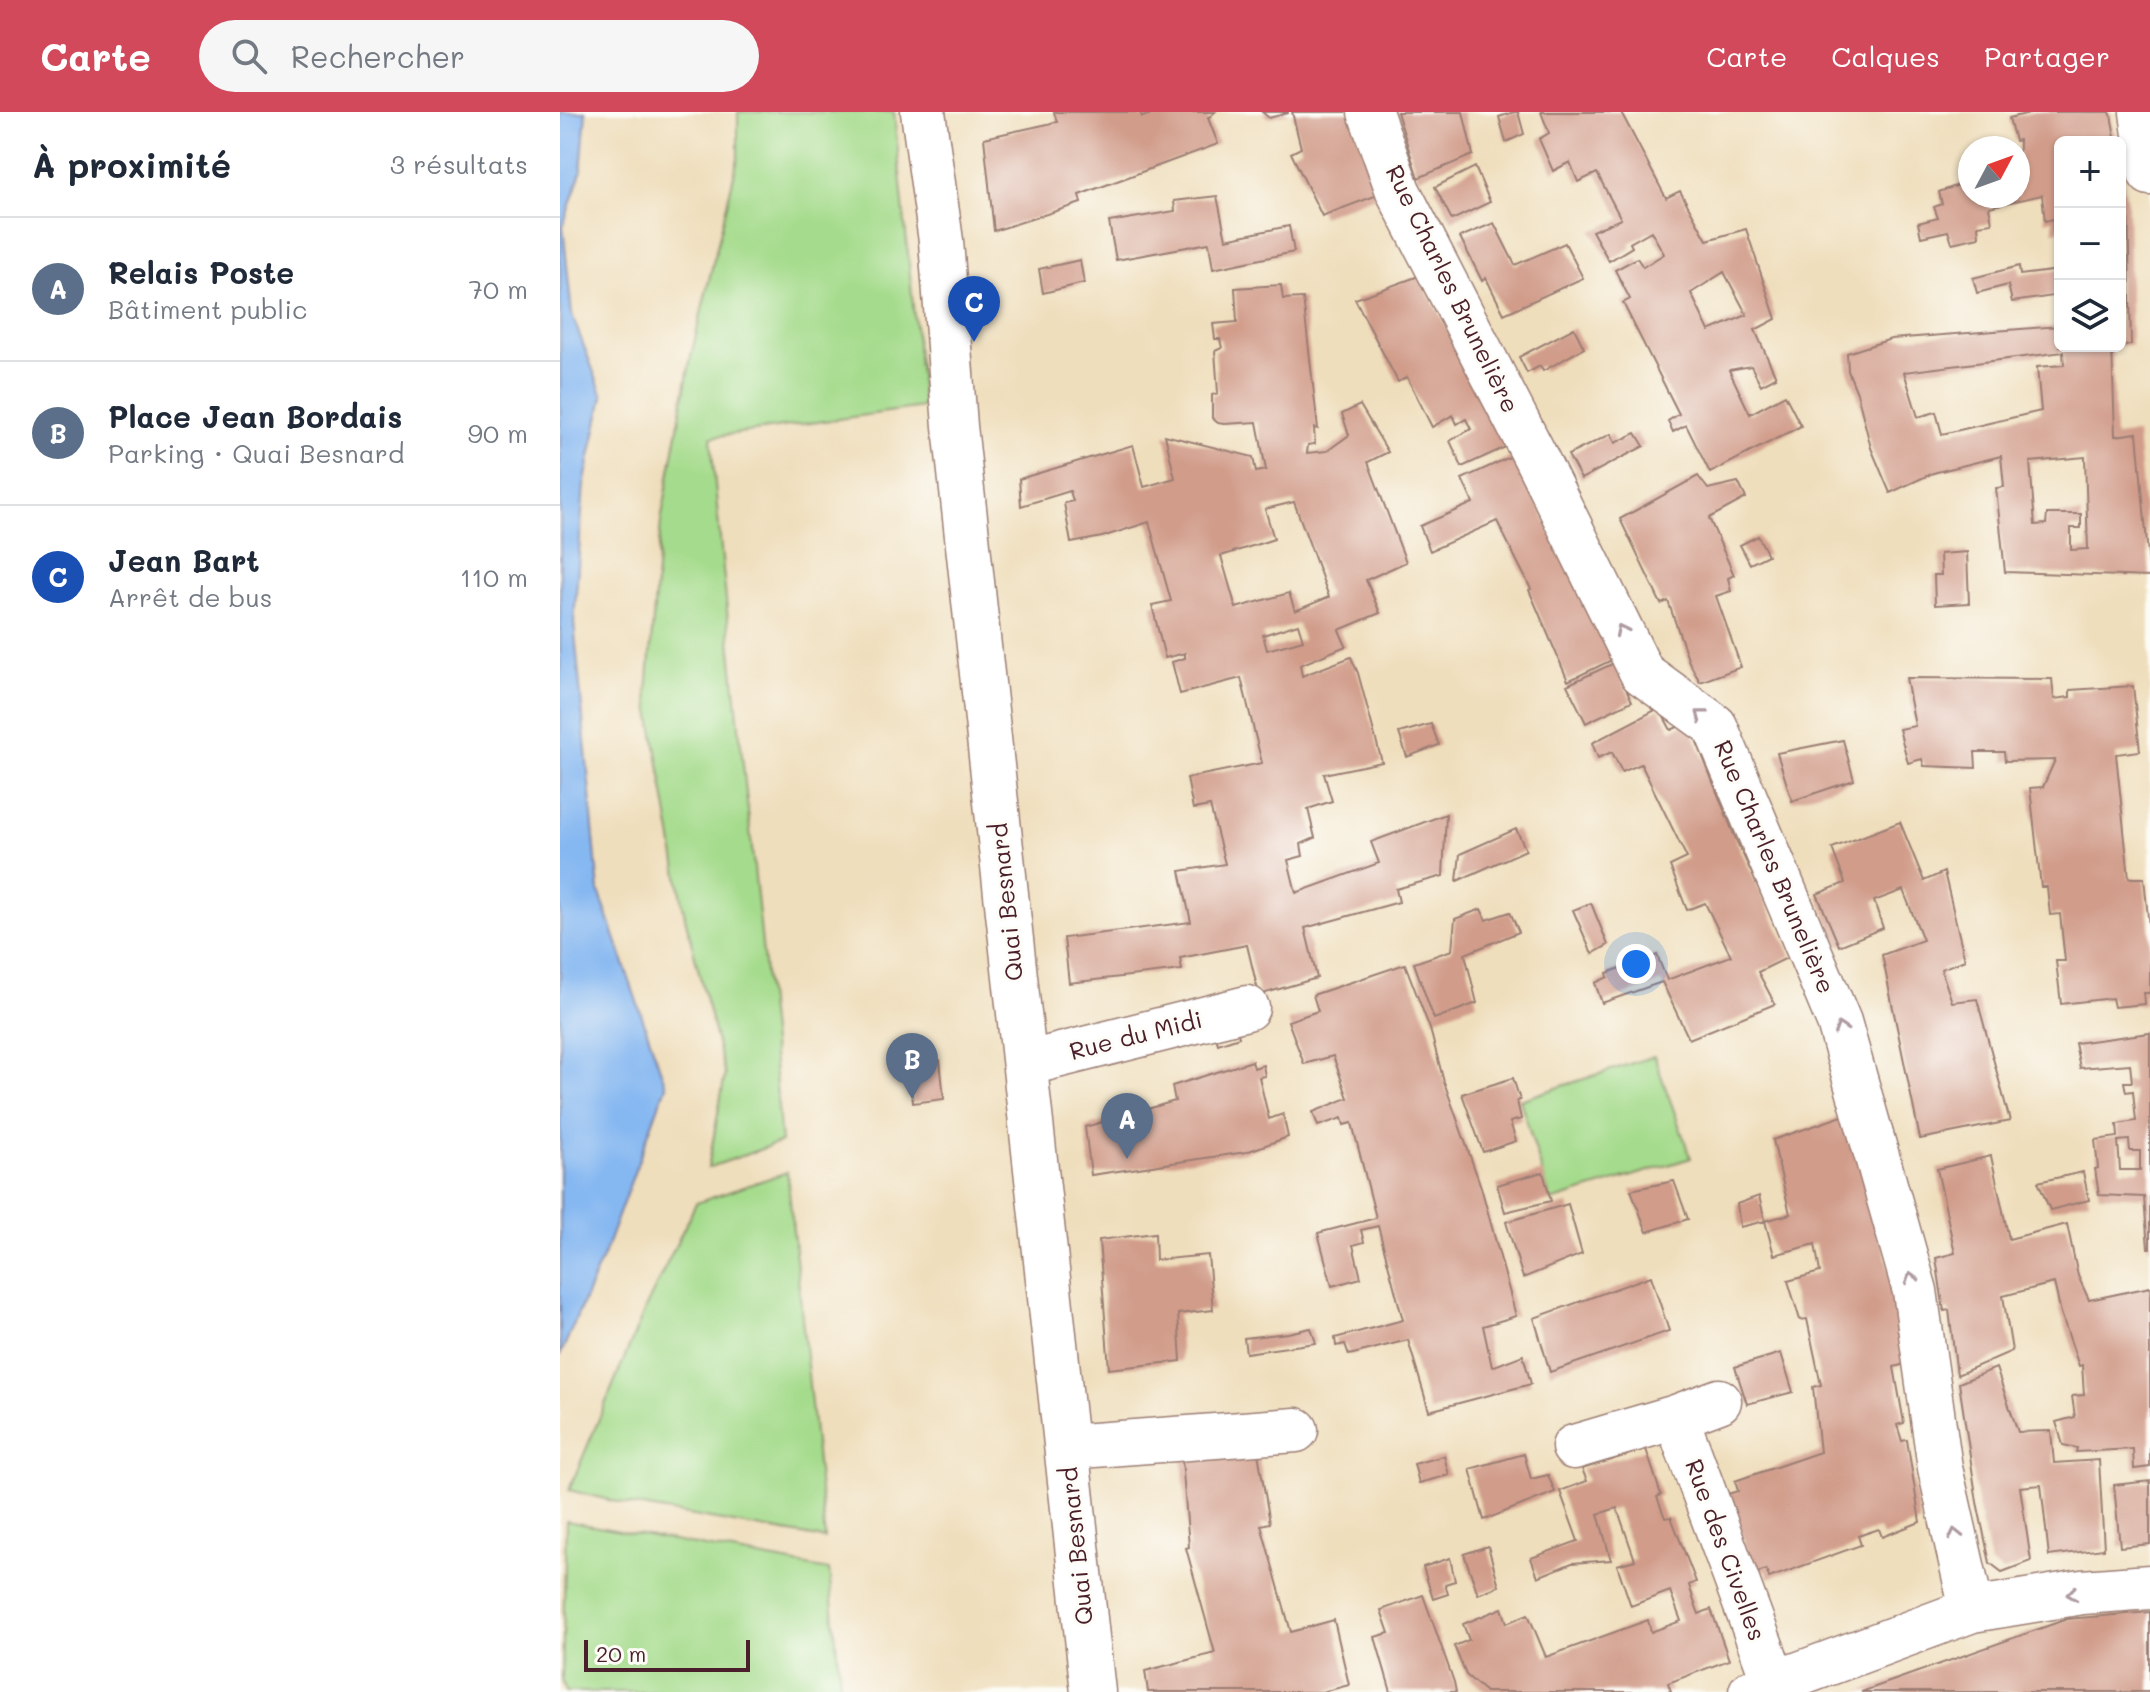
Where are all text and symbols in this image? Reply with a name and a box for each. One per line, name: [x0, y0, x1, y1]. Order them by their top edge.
search box: [199, 20, 759, 92]
text: Carte: [40, 31, 151, 81]
icon: search: [227, 34, 271, 78]
text: Rechercher: [291, 36, 465, 76]
text: Carte: [1706, 38, 1787, 74]
text: Calques: [1831, 38, 1940, 74]
text: Partager: [1984, 38, 2110, 74]
north arrow: [1958, 136, 2030, 208]
map controls: [2054, 136, 2126, 352]
button: +: [2054, 136, 2126, 208]
text: À proximité: [32, 142, 231, 187]
text: 3 résultats: [390, 147, 528, 181]
street label: Rue Charles Brunelière: [1380, 159, 1527, 418]
button: −: [2054, 208, 2126, 280]
text: Relais Poste: [108, 252, 294, 292]
text: A: [49, 272, 67, 306]
text: 70 m: [468, 272, 528, 306]
pin: C: [948, 276, 1000, 342]
button: layers: [2054, 280, 2126, 352]
text: Bâtiment public: [108, 292, 307, 326]
text: Place Jean Bordais: [108, 396, 402, 436]
text: B: [49, 416, 67, 450]
text: 90 m: [468, 416, 528, 450]
text: Parking · Quai Besnard: [108, 436, 404, 470]
text: Jean Bart: [108, 540, 260, 580]
text: C: [48, 560, 68, 594]
text: 110 m: [460, 560, 528, 594]
text: Arrêt de bus: [108, 580, 272, 614]
one-way arrow: [1615, 624, 1631, 639]
one-way arrow: [1696, 710, 1710, 725]
street label: Rue Charles Brunelière: [1708, 735, 1843, 998]
street label: Quai Besnard: [982, 822, 1029, 983]
your location: [1616, 944, 1656, 984]
street label: Rue du Midi: [1066, 1003, 1205, 1066]
one-way arrow: [1833, 1022, 1849, 1036]
pin: B: [886, 1033, 938, 1099]
pin: A: [1101, 1093, 1153, 1159]
one-way arrow: [1904, 1271, 1920, 1285]
street label: Rue des Civelles: [1679, 1454, 1774, 1645]
street label: Quai Besnard: [1052, 1466, 1099, 1627]
one-way arrow: [1947, 1527, 1964, 1541]
one-way arrow: [2065, 1585, 2079, 1602]
scale bar: [584, 1636, 750, 1672]
text: 20 m: [596, 1639, 646, 1668]

